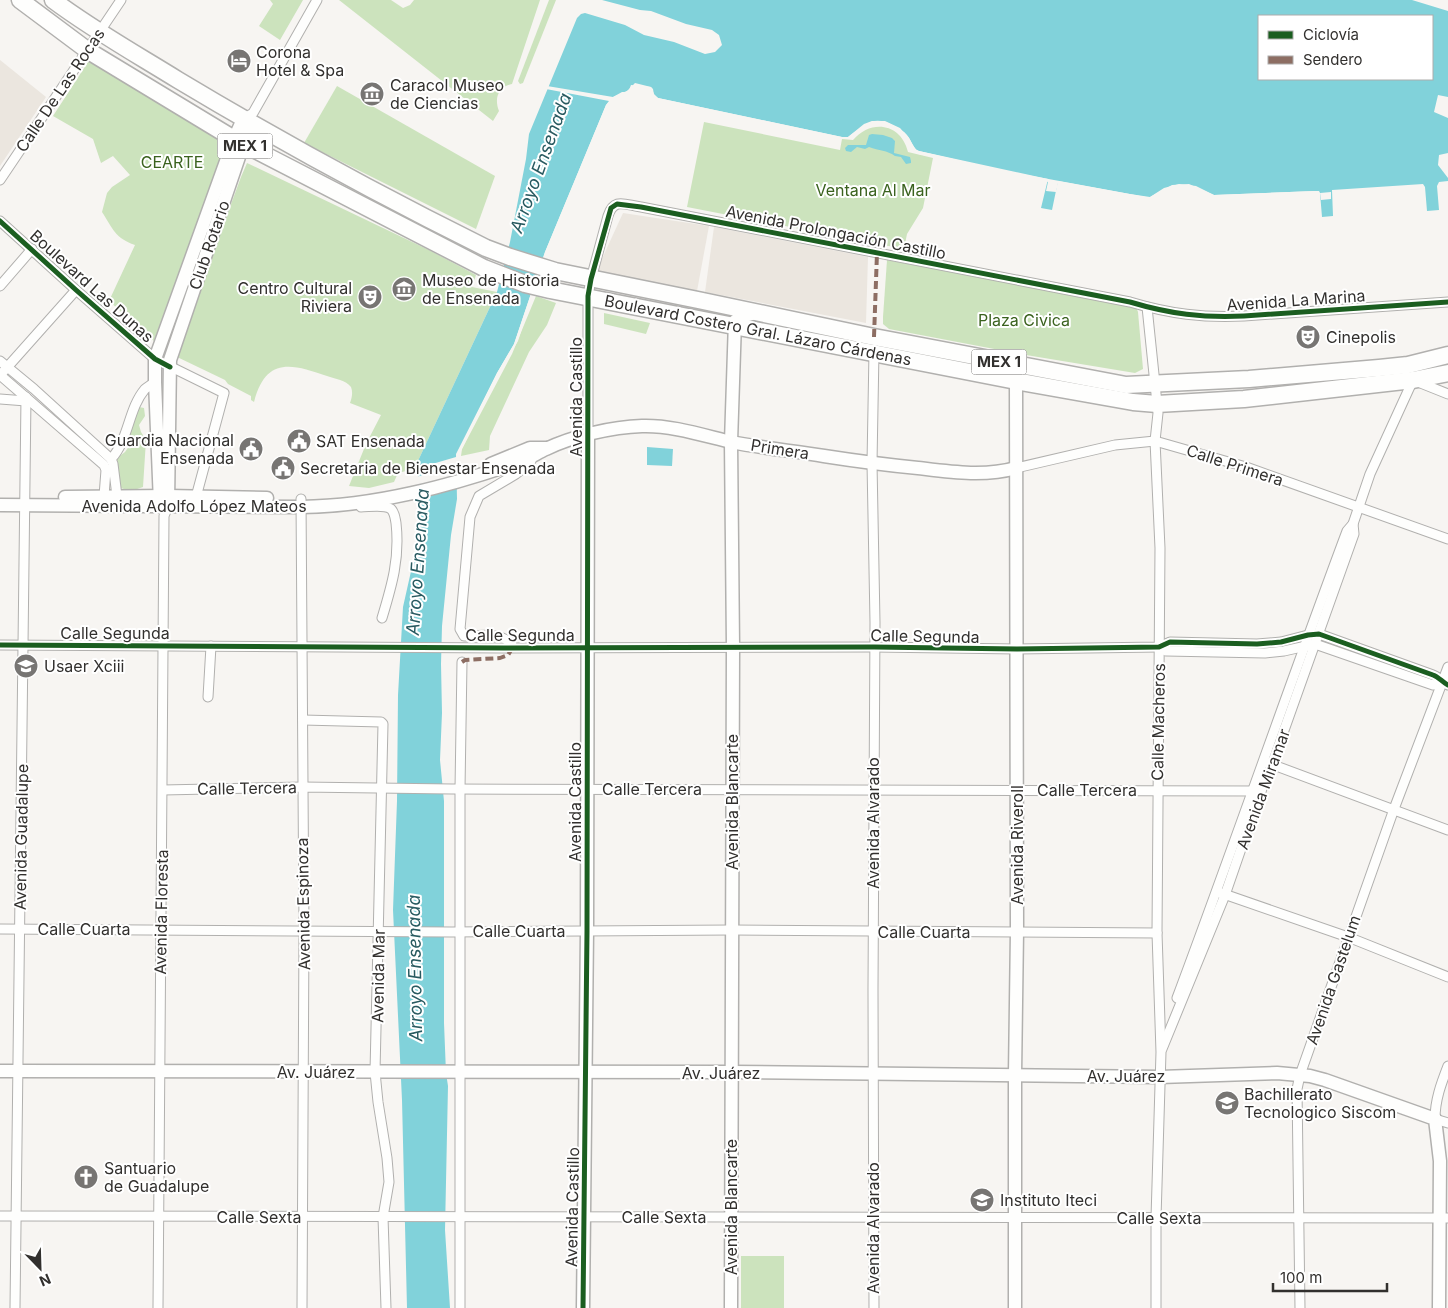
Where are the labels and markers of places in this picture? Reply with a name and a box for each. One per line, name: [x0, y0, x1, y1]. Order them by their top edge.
place label: Corona Hotel & Spa: [256, 42, 344, 80]
hotel icon: Corona Hotel & Spa: [226, 48, 252, 74]
place label: Caracol Museo de Ciencias: [390, 75, 504, 113]
museum icon: Caracol Museo de Ciencias: [359, 81, 385, 107]
place label: Museo de Historia de Ensenada: [422, 270, 559, 308]
museum icon: Museo de Historia de Ensenada: [391, 276, 417, 302]
place label: Centro Cultural Riviera: [238, 278, 352, 316]
theatre icon: Centro Cultural Riviera: [357, 284, 383, 310]
theatre icon: Cinepolis: [1295, 324, 1321, 350]
place label: Cinepolis: [1326, 327, 1396, 347]
public building icon: SAT Ensenada: [286, 428, 312, 454]
place label: Guardia Nacional Ensenada: [105, 430, 234, 468]
place label: SAT Ensenada: [316, 431, 425, 451]
public building icon: Guardia Nacional Ensenada: [238, 436, 264, 462]
public building icon: Secretaria de Bienestar Ensenada: [270, 455, 296, 481]
place label: Secretaria de Bienestar Ensenada: [300, 458, 555, 478]
school or university icon: Usaer Xciii: [13, 653, 39, 679]
place label: Usaer Xciii: [44, 656, 124, 676]
place label: Bachillerato Tecnologico Siscom: [1244, 1084, 1396, 1122]
school or university icon: Bachillerato Tecnologico Siscom: [1214, 1090, 1240, 1116]
place label: Santuario de Guadalupe: [104, 1158, 209, 1196]
church icon: Santuario de Guadalupe: [73, 1164, 99, 1190]
school or university icon: Instituto Iteci: [969, 1187, 995, 1213]
place label: Instituto Iteci: [1000, 1190, 1097, 1210]

